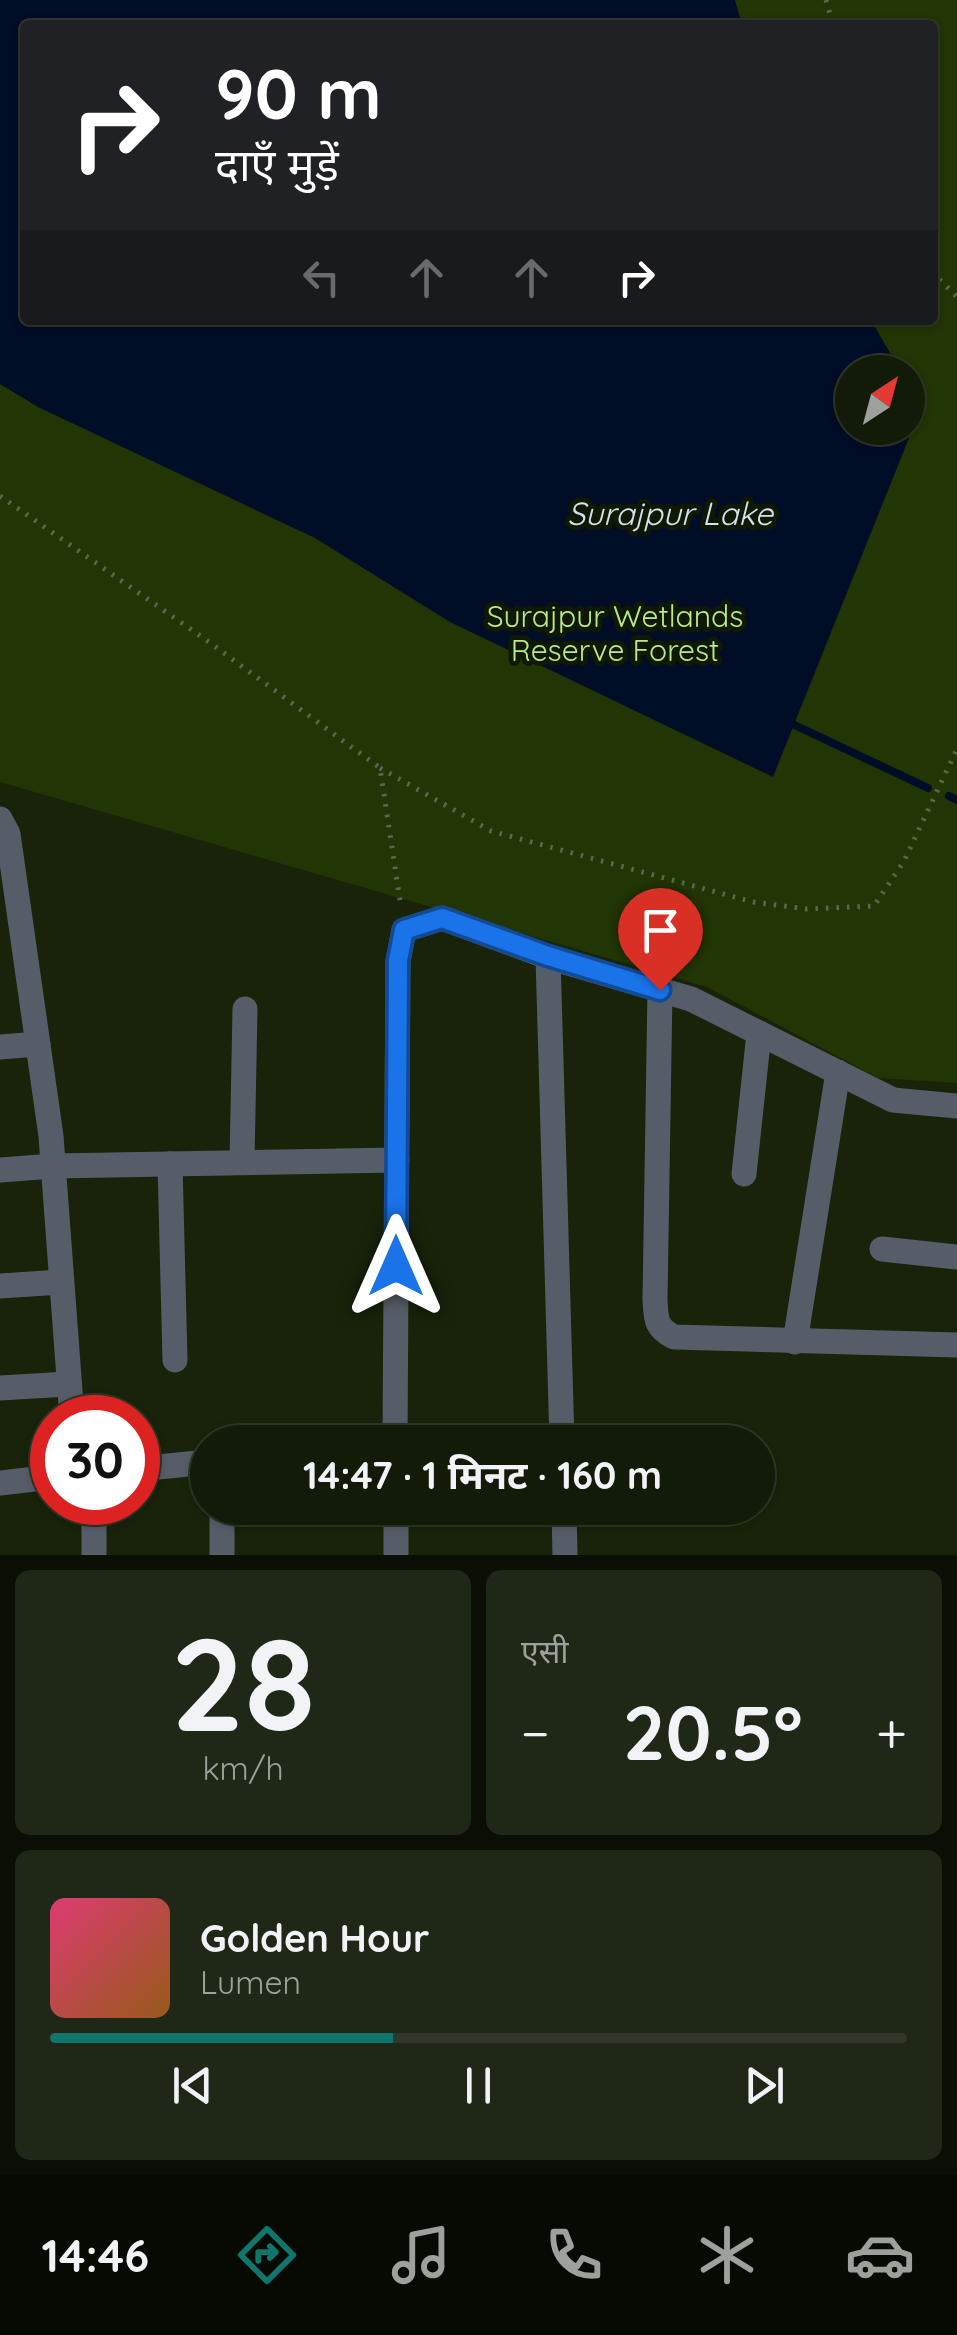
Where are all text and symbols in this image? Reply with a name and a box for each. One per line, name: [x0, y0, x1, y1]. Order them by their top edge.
text: 90 m: [215, 49, 382, 137]
icon: right: [50, 60, 180, 190]
text: दाएँ मुड़ें: [215, 136, 339, 192]
icon: left: [294, 250, 349, 305]
icon: ahead: [399, 250, 454, 305]
icon: ahead: [504, 250, 559, 305]
icon: right: [609, 250, 664, 305]
north arrow: [835, 355, 925, 445]
map controls: [835, 355, 925, 445]
water label: Surajpur Lake: [567, 493, 775, 533]
park label: Surajpur Wetlands Reserve Forest: [487, 597, 743, 669]
pin: [618, 888, 703, 991]
icon: arrive: [633, 903, 688, 958]
position arrow: [344, 1214, 448, 1318]
speed limit sign: 30: [30, 1395, 160, 1525]
text: 14:47 · 1 मिनट · 160 m: [303, 1451, 662, 1499]
text: 28: [170, 1601, 316, 1764]
text: एसी: [521, 1631, 569, 1671]
text: 20.5°: [623, 1685, 803, 1779]
text: −: [521, 1698, 550, 1767]
text: +: [876, 1698, 907, 1767]
text: km/h: [202, 1748, 284, 1788]
text: Golden Hour: [200, 1914, 429, 1962]
text: Lumen: [200, 1962, 301, 2002]
icon: previous: [165, 2058, 220, 2113]
icon: pause: [451, 2058, 506, 2113]
icon: next: [737, 2058, 792, 2113]
icon: directions: [232, 2220, 302, 2290]
icon: music: [386, 2220, 456, 2290]
icon: phone: [539, 2220, 609, 2290]
icon: climate: [692, 2220, 762, 2290]
icon: car: [845, 2220, 915, 2290]
text: 14:46: [42, 2227, 149, 2283]

